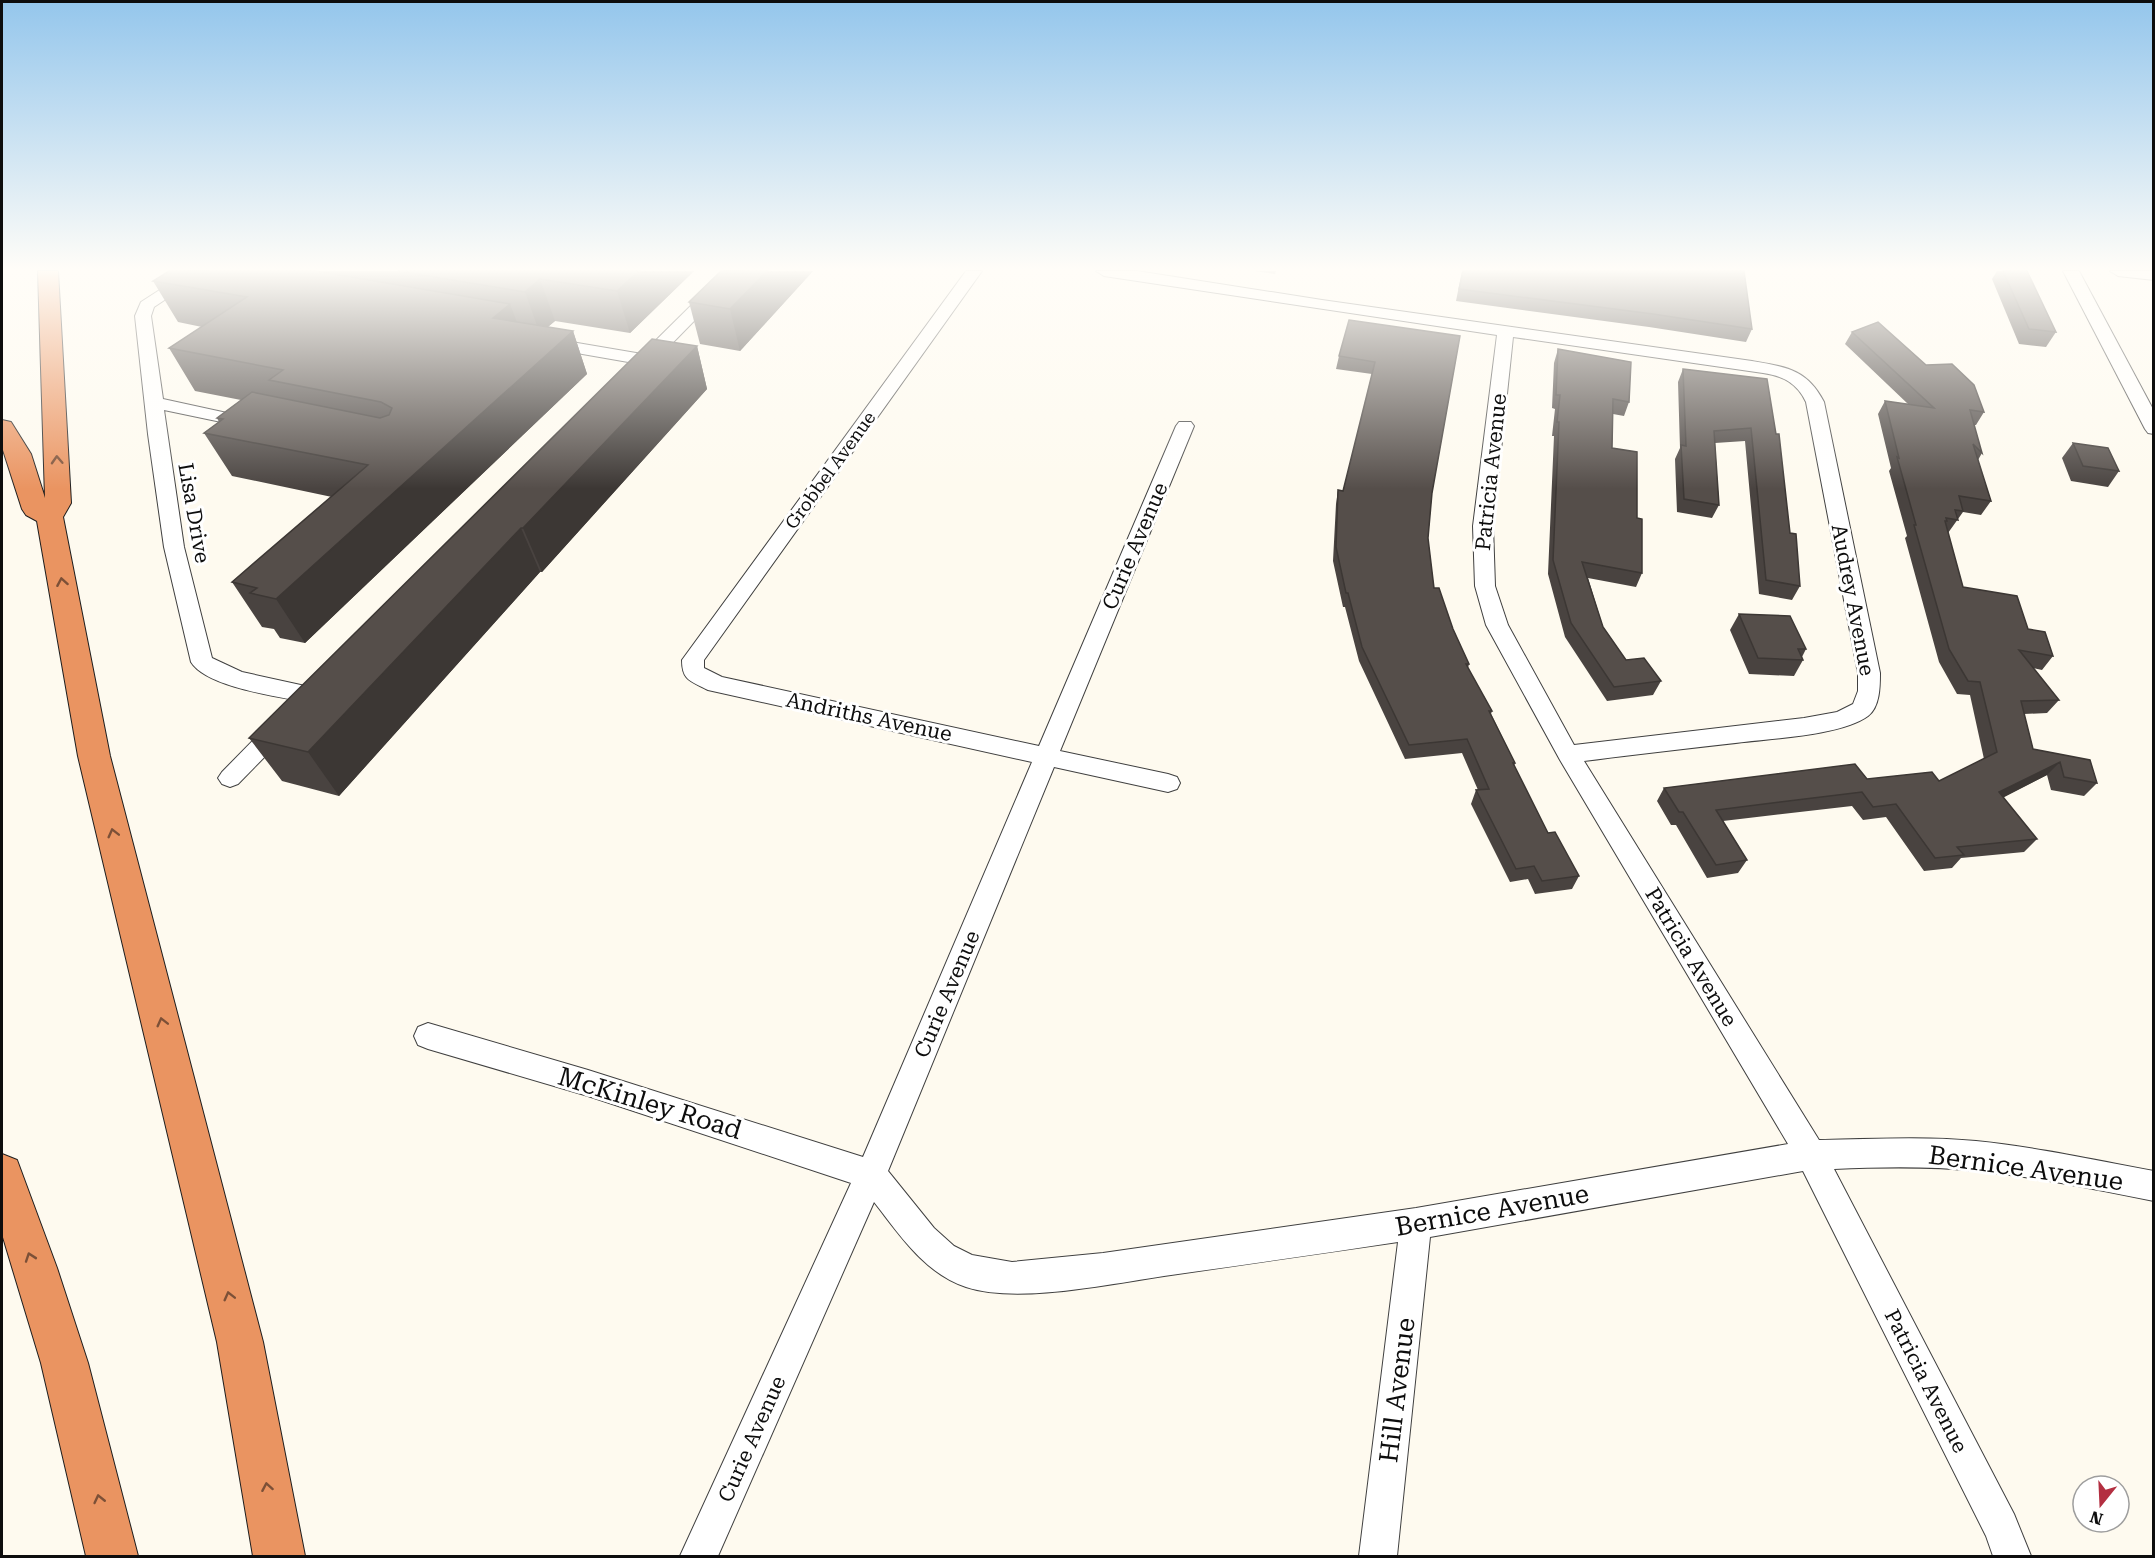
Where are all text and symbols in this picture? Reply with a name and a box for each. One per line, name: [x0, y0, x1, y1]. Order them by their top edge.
street label: Patricia Avenue: [1471, 392, 1511, 552]
street label: Grobbel Avenue: [780, 407, 880, 533]
one-way arrow: [50, 456, 63, 465]
street label: Lisa Drive: [173, 461, 215, 565]
street label: Curie Avenue: [1097, 479, 1173, 613]
street label: Audrey Avenue: [1827, 522, 1879, 678]
one-way arrow: [56, 578, 69, 588]
street label: Andriths Avenue: [784, 688, 954, 746]
one-way arrow: [108, 828, 121, 838]
street label: Patricia Avenue: [1640, 883, 1742, 1031]
street label: Curie Avenue: [909, 927, 985, 1061]
one-way arrow: [156, 1017, 169, 1027]
street label: McKinley Road: [555, 1061, 746, 1145]
street label: Bernice Avenue: [1927, 1139, 2125, 1197]
street label: Bernice Avenue: [1393, 1178, 1591, 1242]
one-way arrow: [25, 1252, 38, 1263]
one-way arrow: [223, 1291, 236, 1301]
street label: Patricia Avenue: [1880, 1305, 1972, 1457]
street label: Hill Avenue: [1373, 1316, 1421, 1464]
street label: Curie Avenue: [713, 1372, 791, 1506]
north arrow: [2071, 1474, 2131, 1534]
one-way arrow: [261, 1482, 273, 1491]
one-way arrow: [93, 1495, 106, 1505]
text: N: [2088, 1507, 2105, 1529]

